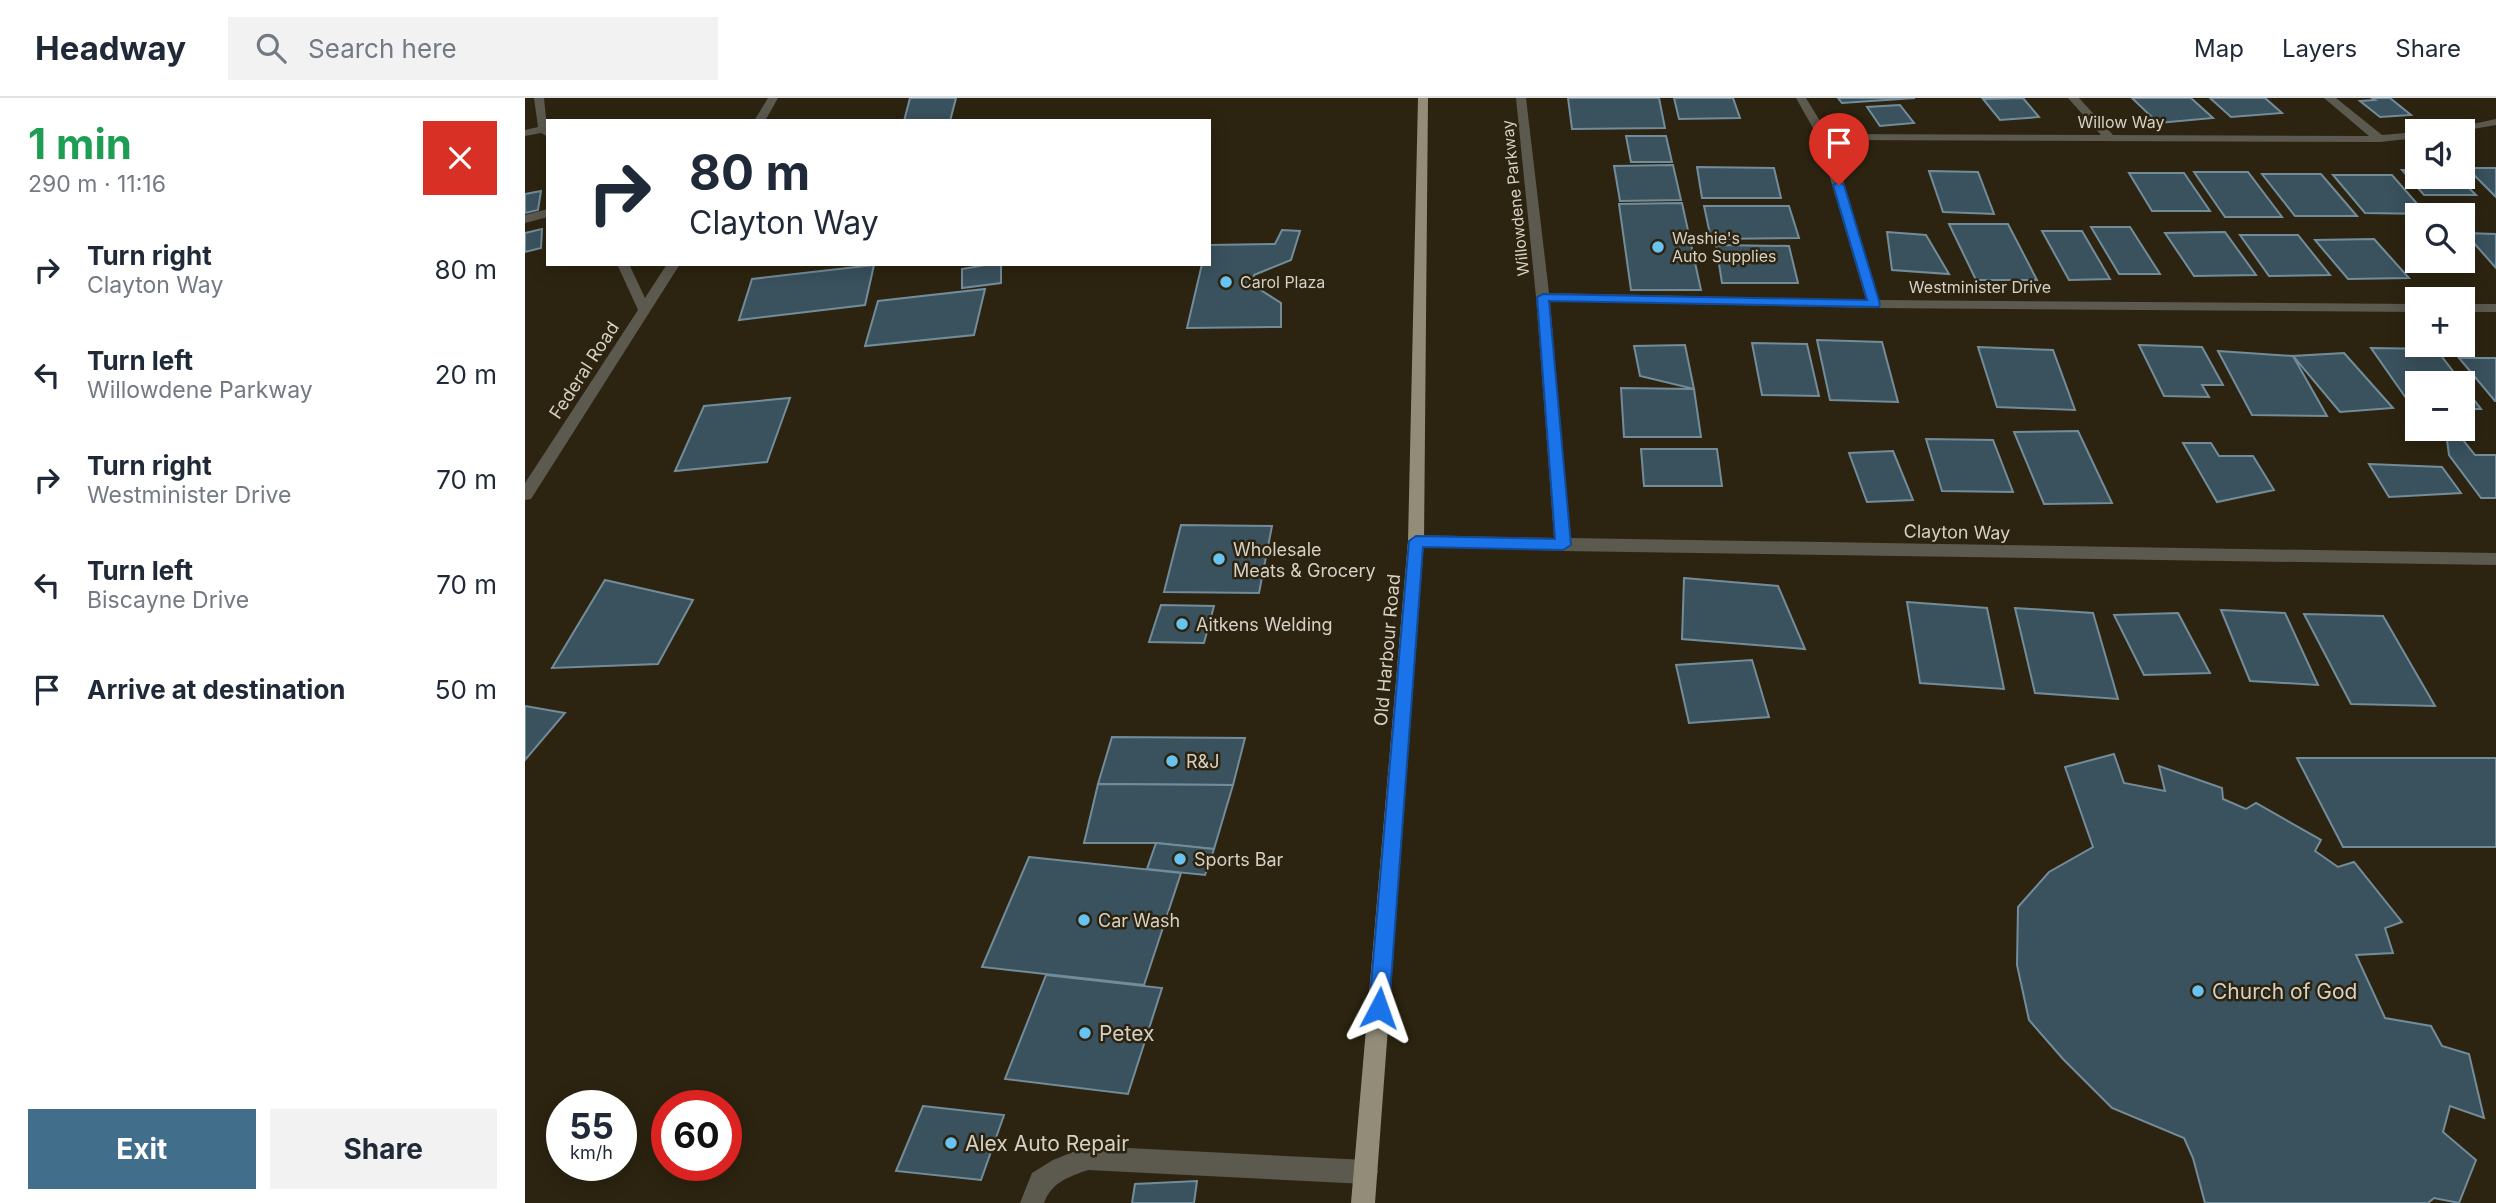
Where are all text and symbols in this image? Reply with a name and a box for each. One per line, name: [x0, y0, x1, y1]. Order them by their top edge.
search box: [228, 17, 718, 80]
text: Headway: [35, 28, 186, 68]
icon: search: [252, 29, 290, 67]
text: Search here: [308, 33, 457, 64]
text: Map: [2194, 34, 2244, 63]
text: Layers: [2282, 34, 2357, 63]
text: Share: [2395, 34, 2461, 63]
street label: Willow Way: [2078, 112, 2165, 132]
pin: [1809, 113, 1869, 185]
text: 1 min: [28, 118, 132, 169]
street label: Willowdene Parkway: [1497, 119, 1533, 277]
map controls: [2405, 119, 2475, 441]
button: sound: [2405, 119, 2475, 189]
button: close: [423, 121, 497, 195]
icon: arrive: [1820, 124, 1858, 162]
text: 80 m: [689, 143, 810, 202]
icon: right: [574, 147, 665, 238]
text: 290 m · 11:16: [28, 170, 166, 198]
text: Clayton Way: [689, 203, 879, 242]
button: search: [2405, 203, 2475, 273]
place label: Washie's Auto Supplies: [1672, 228, 1777, 266]
marker: Washie's Auto Supplies: [1650, 239, 1666, 255]
text: Turn right: [87, 240, 212, 271]
icon: right: [28, 251, 66, 289]
text: 80 m: [434, 254, 497, 285]
text: Clayton Way: [87, 271, 223, 299]
place label: Carol Plaza: [1240, 272, 1325, 292]
marker: Carol Plaza: [1218, 274, 1234, 290]
street label: Westminister Drive: [1909, 277, 2051, 297]
button: +: [2405, 287, 2475, 357]
street label: Federal Road: [545, 317, 623, 423]
text: Turn left: [87, 345, 193, 376]
icon: left: [28, 356, 66, 394]
text: 20 m: [435, 359, 497, 390]
button: −: [2405, 371, 2475, 441]
text: Willowdene Parkway: [87, 376, 313, 404]
text: Turn right: [87, 450, 212, 481]
icon: right: [28, 461, 66, 499]
text: 70 m: [436, 464, 497, 495]
text: Westminister Drive: [87, 481, 292, 509]
street label: Clayton Way: [1903, 521, 2011, 543]
place label: Wholesale Meats & Grocery: [1233, 539, 1376, 581]
marker: Wholesale Meats & Grocery: [1211, 551, 1227, 567]
text: Turn left: [87, 555, 193, 586]
icon: left: [28, 566, 66, 604]
text: 70 m: [436, 569, 497, 600]
street label: Old Harbour Road: [1370, 573, 1404, 727]
text: Biscayne Drive: [87, 586, 249, 614]
place label: Aitkens Welding: [1196, 614, 1333, 635]
marker: Aitkens Welding: [1174, 616, 1190, 632]
icon: arrive: [28, 671, 66, 709]
text: Arrive at destination: [87, 674, 346, 705]
text: 50 m: [435, 674, 497, 705]
place label: R&J: [1186, 751, 1219, 772]
marker: R&J: [1164, 753, 1180, 769]
place label: Sports Bar: [1194, 849, 1284, 870]
marker: Sports Bar: [1172, 851, 1188, 867]
place label: Car Wash: [1098, 910, 1180, 931]
marker: Car Wash: [1076, 912, 1092, 928]
position arrow: [1342, 971, 1416, 1045]
place label: Church of God: [2212, 979, 2357, 1004]
marker: Church of God: [2190, 983, 2206, 999]
place label: Petex: [1099, 1021, 1154, 1046]
marker: Petex: [1077, 1025, 1093, 1041]
speed limit sign: 60: [651, 1090, 742, 1181]
text: 55: [569, 1105, 614, 1147]
button: Exit: [28, 1109, 256, 1189]
button: Share: [270, 1109, 497, 1189]
place label: Alex Auto Repair: [965, 1131, 1129, 1156]
marker: Alex Auto Repair: [943, 1135, 959, 1151]
text: km/h: [570, 1142, 613, 1163]

